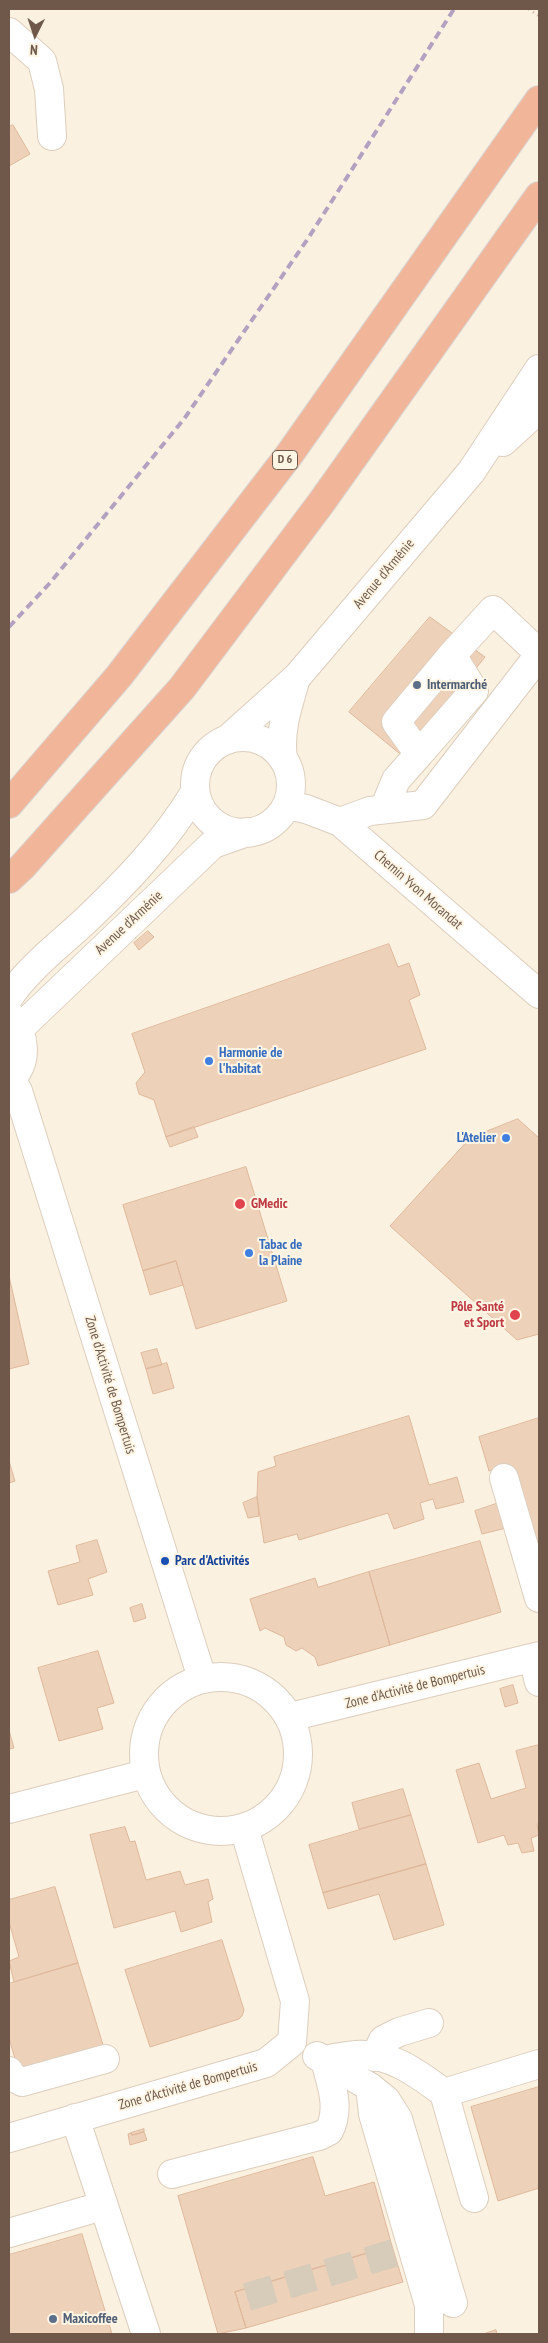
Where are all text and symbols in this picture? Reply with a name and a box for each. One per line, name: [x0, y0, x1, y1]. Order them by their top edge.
north arrow: [10, 10, 60, 60]
text: N: [30, 41, 38, 59]
road number: D 6: [272, 450, 298, 470]
street label: Avenue d'Arménie: [350, 536, 418, 612]
place label: Intermarché: [427, 677, 487, 693]
marker: Intermarché: [411, 679, 423, 691]
street label: Chemin Yvon Morandat: [370, 847, 466, 933]
street label: Avenue d'Arménie: [92, 888, 166, 958]
place label: Harmonie de l'habitat: [219, 1045, 282, 1078]
marker: Harmonie de l'habitat: [203, 1055, 215, 1067]
place label: L'Atelier: [457, 1130, 496, 1146]
marker: L'Atelier: [500, 1132, 512, 1144]
place label: GMedic: [251, 1196, 288, 1212]
marker: GMedic: [233, 1197, 247, 1211]
place label: Tabac de la Plaine: [259, 1237, 302, 1270]
marker: Tabac de la Plaine: [243, 1247, 255, 1259]
place label: Pôle Santé et Sport: [451, 1299, 504, 1331]
marker: Pôle Santé et Sport: [508, 1308, 522, 1322]
street label: Zone d'Activité de Bompertuis: [81, 1314, 139, 1456]
place label: Parc d'Activités: [175, 1553, 249, 1569]
marker: Parc d'Activités: [159, 1555, 171, 1567]
street label: Zone d'Activité de Bompertuis: [343, 1662, 487, 1712]
street label: Zone d'Activité de Bompertuis: [117, 2058, 259, 2114]
place label: Maxicoffee: [63, 2311, 118, 2327]
marker: Maxicoffee: [47, 2313, 59, 2325]

